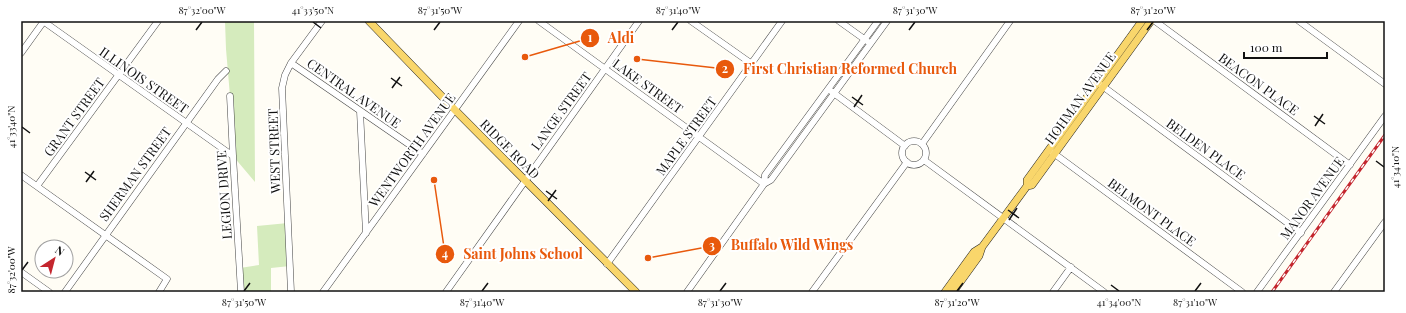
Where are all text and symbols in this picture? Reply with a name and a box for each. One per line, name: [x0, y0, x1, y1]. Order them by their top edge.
text: 87°32'00"W: [178, 3, 227, 17]
text: 41°33'50"N: [292, 3, 334, 17]
text: 87°31'50"W: [418, 3, 463, 17]
text: 87°31'40"W: [656, 3, 701, 17]
text: 87°31'30"W: [893, 3, 938, 17]
text: 87°31'20"W: [1131, 3, 1176, 17]
callout: Aldi: [580, 25, 643, 51]
text: Aldi: [607, 28, 635, 47]
text: 1: [588, 29, 593, 45]
scale bar: [1244, 34, 1327, 60]
text: 100 m: [1250, 39, 1283, 55]
street label: ILLINOIS STREET: [96, 43, 192, 117]
street label: HOHMAN AVENUE: [1040, 48, 1119, 147]
street label: BEACON PLACE: [1216, 49, 1303, 118]
street label: CENTRAL AVENUE: [304, 54, 404, 131]
street label: LAKE STREET: [610, 54, 687, 117]
callout: First Christian Reformed Church: [715, 56, 965, 82]
text: First Christian Reformed Church: [743, 59, 957, 78]
text: 2: [722, 60, 728, 76]
street label: LANGE STREET: [527, 68, 595, 153]
street label: GRANT STREET: [39, 74, 108, 159]
street label: WENTWORTH AVENUE: [364, 89, 459, 211]
street label: MAPLE STREET: [651, 93, 720, 178]
text: 41°33'40"N: [4, 106, 18, 148]
street label: WEST STREET: [264, 108, 284, 195]
street label: BELDEN PLACE: [1164, 114, 1249, 183]
street label: RIDGE ROAD: [477, 115, 544, 182]
street label: SHERMAN STREET: [95, 123, 174, 224]
text: 41°34'10"N: [1388, 146, 1402, 188]
street label: LEGION DRIVE: [212, 150, 235, 240]
street label: MANOR AVENUE: [1276, 153, 1347, 243]
street label: BELMONT PLACE: [1105, 174, 1200, 249]
callout: Buffalo Wild Wings: [702, 233, 862, 259]
text: Buffalo Wild Wings: [731, 235, 853, 254]
text: 3: [709, 237, 715, 253]
north arrow: [34, 239, 74, 279]
callout: Saint Johns School: [435, 241, 591, 267]
text: N: [53, 242, 68, 259]
text: Saint Johns School: [463, 244, 583, 263]
text: 87°32'00"W: [4, 245, 18, 294]
text: 4: [442, 245, 448, 261]
text: 87°31'50"W: [222, 295, 267, 309]
text: 87°31'40"W: [460, 295, 505, 309]
text: 87°31'30"W: [698, 295, 743, 309]
text: 87°31'20"W: [935, 295, 980, 309]
text: 41°34'00"N: [1097, 295, 1141, 309]
text: 87°31'10"W: [1173, 295, 1218, 309]

